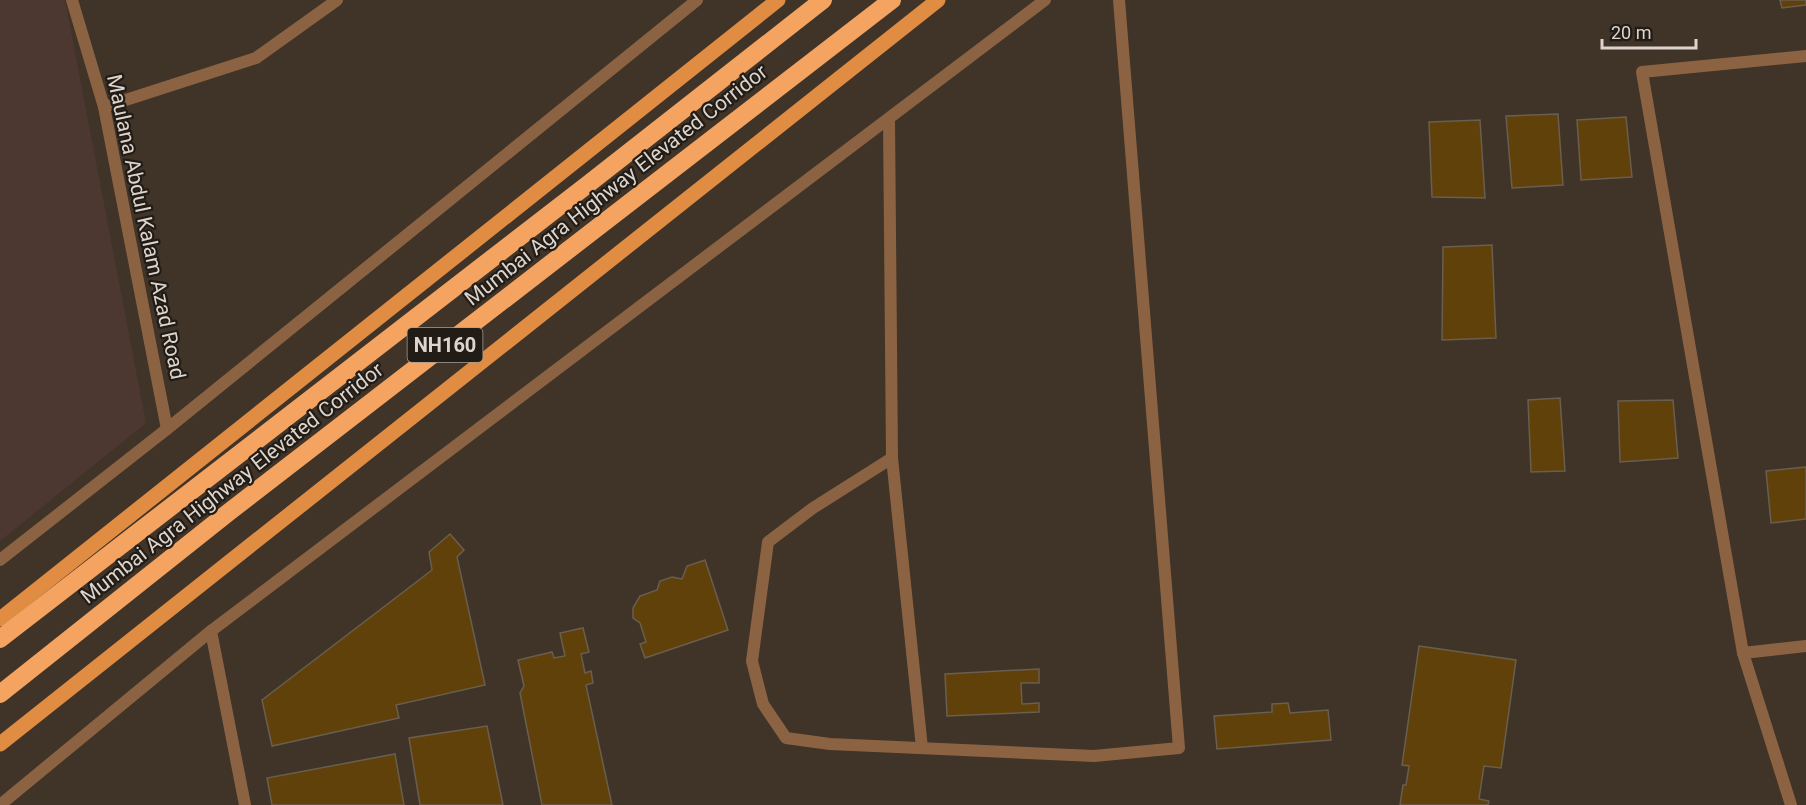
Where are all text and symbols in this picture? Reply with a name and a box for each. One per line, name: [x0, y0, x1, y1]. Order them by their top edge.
scale bar: [1602, 12, 1696, 50]
text: 20 m: [1611, 22, 1651, 43]
street label: Mumbai Agra Highway Elevated Corridor: [460, 60, 772, 310]
street label: Maulana Abdul Kalam Azad Road: [102, 72, 190, 382]
road number: NH160: [408, 328, 482, 362]
street label: Mumbai Agra Highway Elevated Corridor: [76, 358, 388, 608]

